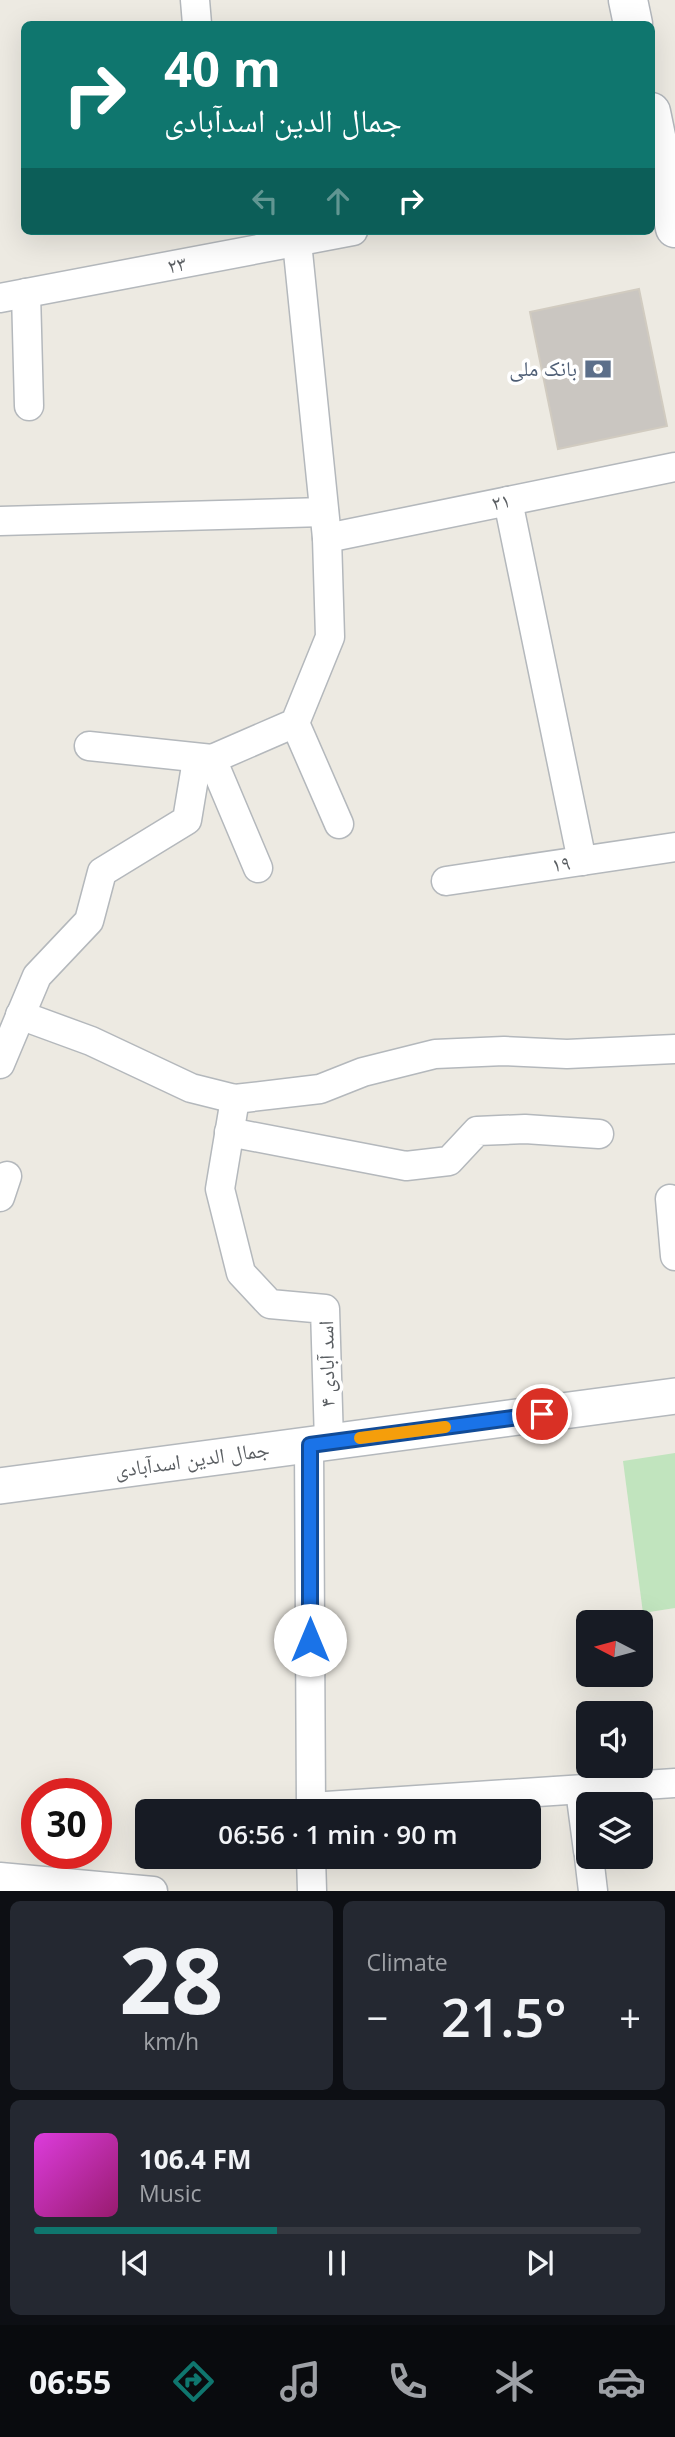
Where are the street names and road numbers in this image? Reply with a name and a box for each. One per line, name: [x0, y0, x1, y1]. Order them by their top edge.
street label: ۲۳: [165, 248, 189, 280]
street label: ۲۱: [489, 485, 513, 517]
street label: ۱۹: [550, 848, 572, 878]
street label: اسد آبادی ۴: [311, 1320, 341, 1408]
street label: جمال الدین اسدآبادی: [113, 1434, 271, 1484]

